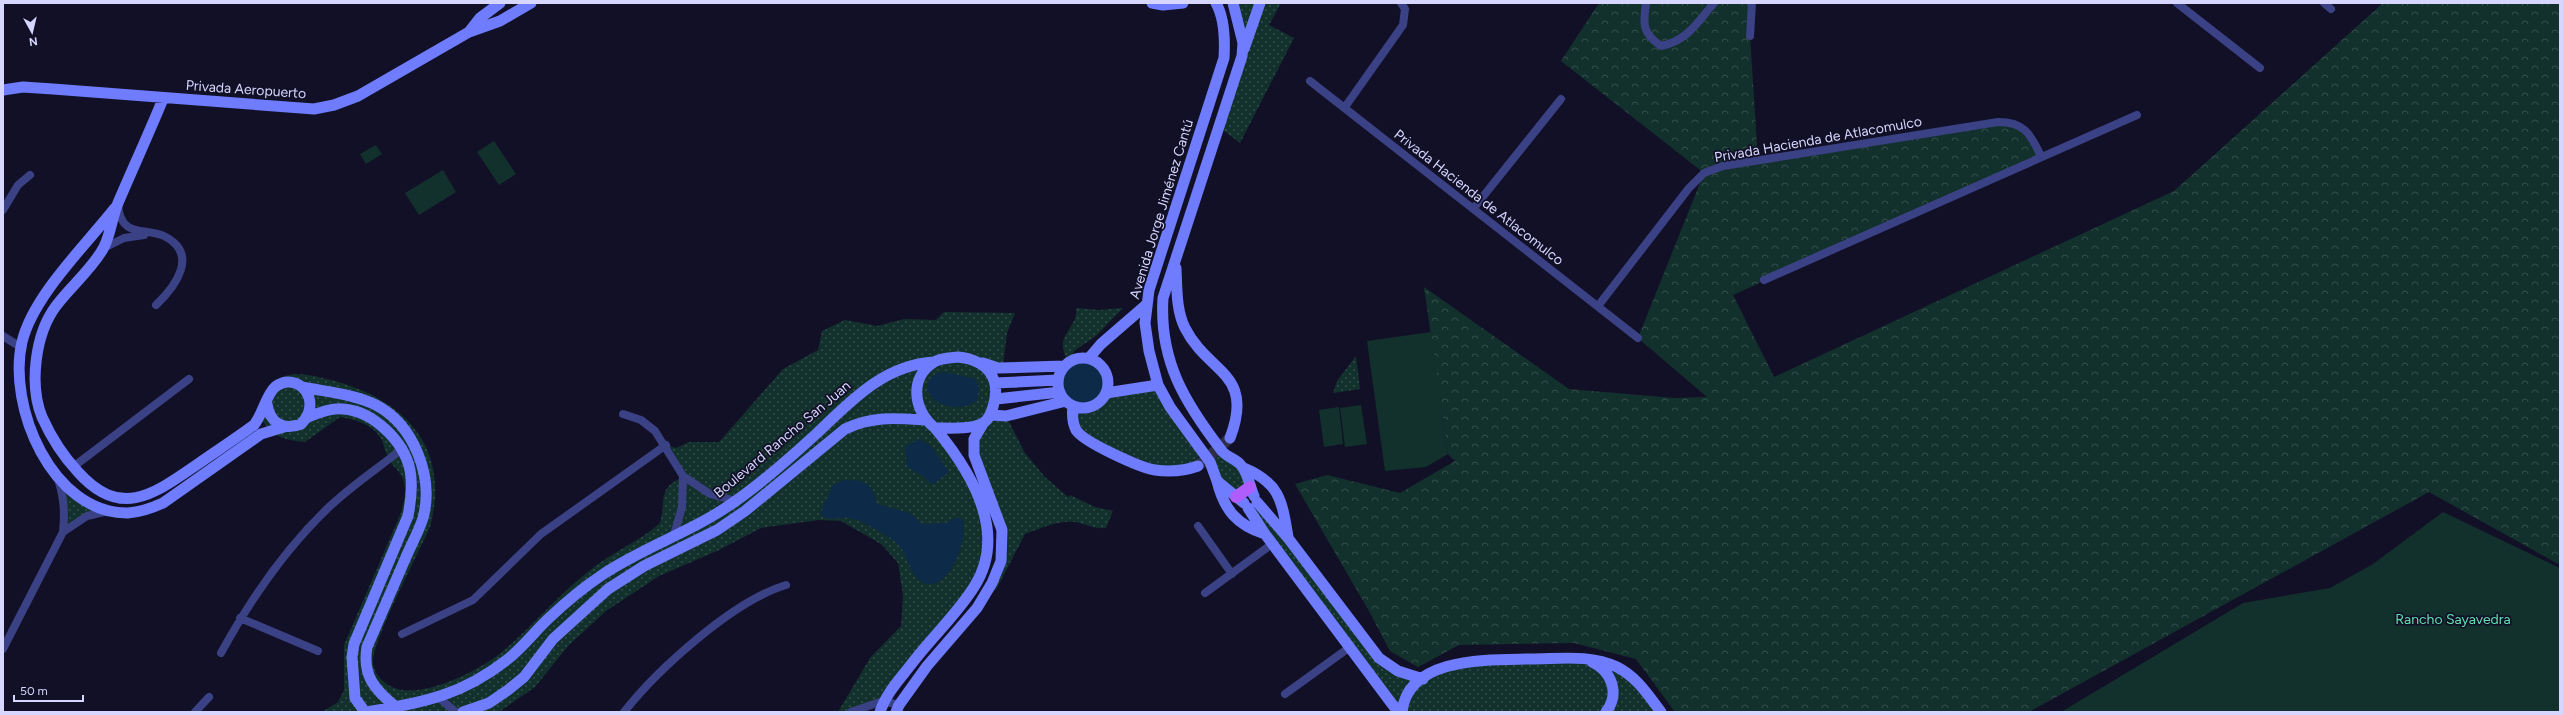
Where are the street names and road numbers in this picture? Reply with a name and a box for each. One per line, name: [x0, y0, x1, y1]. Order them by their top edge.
street label: Privada Aeropuerto: [185, 77, 307, 102]
street label: Privada Hacienda de Atlacomulco: [1713, 113, 1923, 166]
street label: Avenida Jorge Jiménez Cantú: [1126, 117, 1197, 301]
street label: Privada Hacienda de Atlacomulco: [1391, 126, 1567, 269]
street label: Boulevard Rancho San Juan: [710, 377, 854, 502]

